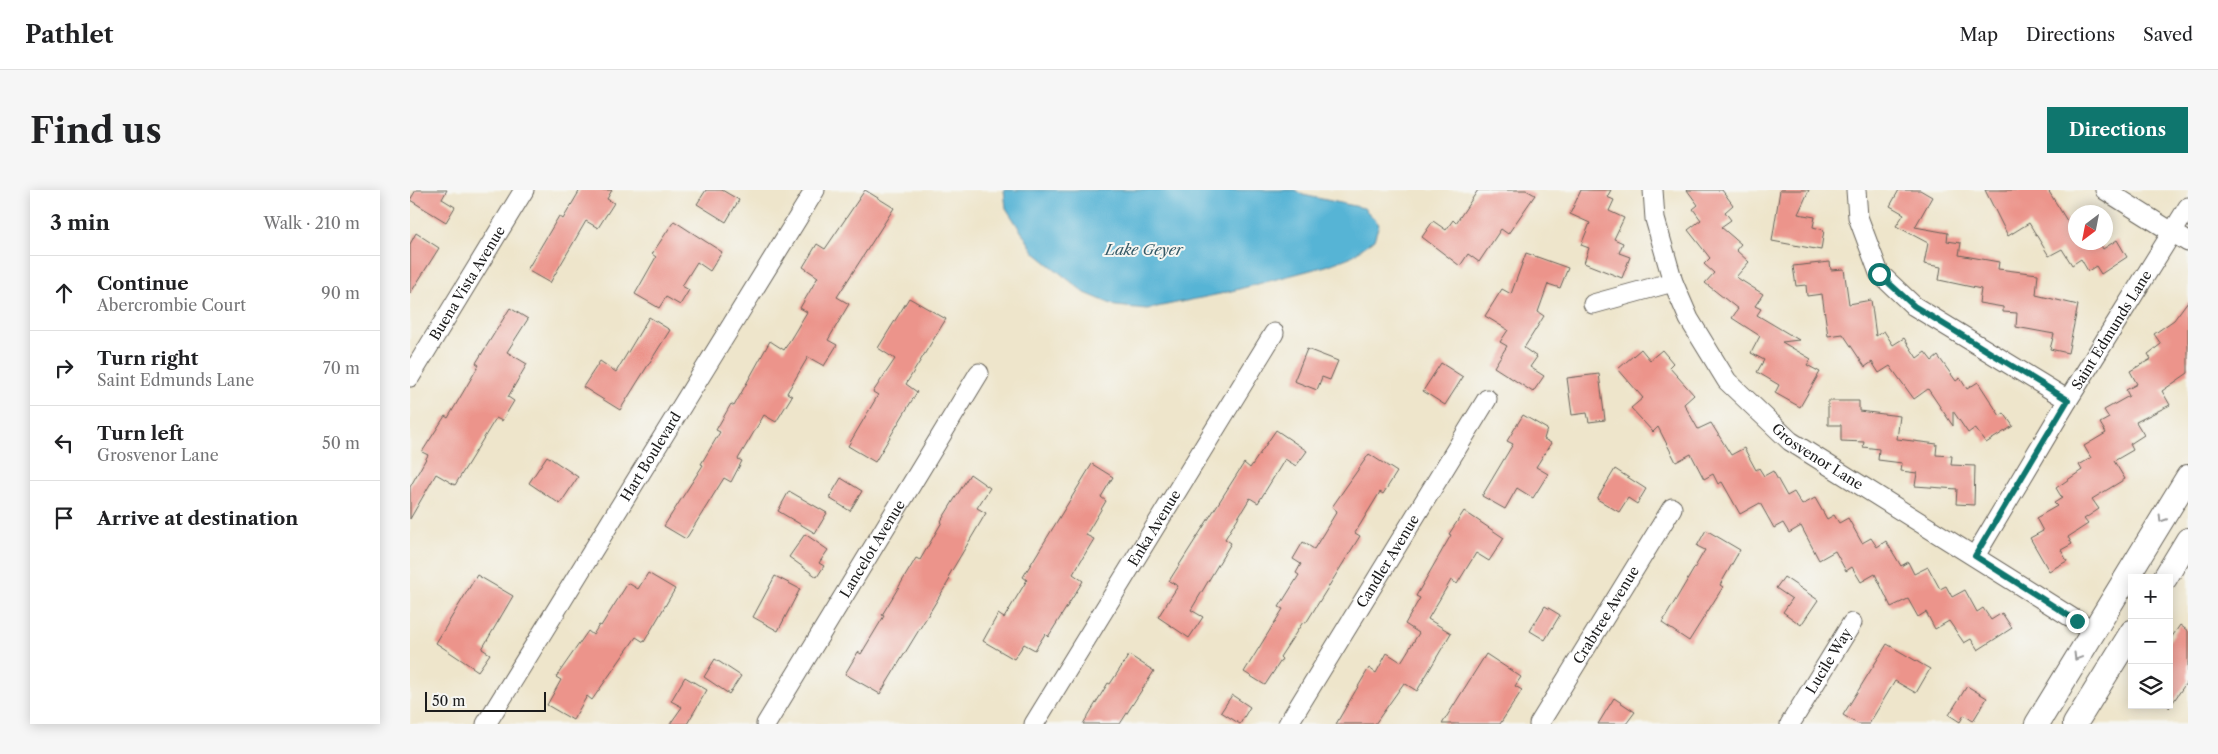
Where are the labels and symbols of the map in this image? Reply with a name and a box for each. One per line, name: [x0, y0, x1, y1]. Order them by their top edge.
north arrow: [2068, 205, 2113, 250]
street label: Buena Vista Avenue: [425, 222, 509, 344]
water label: Lake Geyer: [1104, 240, 1184, 259]
route start: [1868, 263, 1891, 286]
street label: Saint Edmunds Lane: [2068, 267, 2156, 393]
street label: Hart Boulevard: [616, 408, 685, 505]
street label: Grosvenor Lane: [1768, 419, 1867, 494]
street label: Enka Avenue: [1124, 486, 1185, 570]
street label: Lancelot Avenue: [836, 496, 909, 601]
street label: Candler Avenue: [1352, 511, 1423, 611]
one-way arrow: [2159, 513, 2169, 522]
street label: Crabtree Avenue: [1569, 563, 1643, 667]
route end: [2066, 610, 2089, 633]
street label: Lucile Way: [1802, 625, 1856, 697]
one-way arrow: [2074, 652, 2084, 661]
scale bar: [425, 689, 546, 712]

